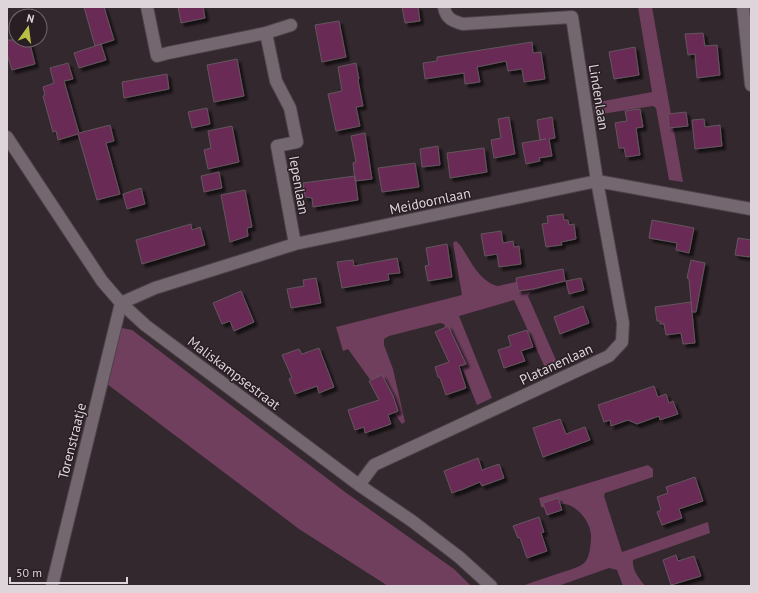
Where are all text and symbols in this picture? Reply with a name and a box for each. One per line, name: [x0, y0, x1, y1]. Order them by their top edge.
north arrow: [8, 8, 48, 48]
text: N: [25, 11, 36, 26]
street label: Lindenlaan: [585, 63, 613, 131]
street label: Iepenlaan: [285, 154, 313, 216]
street label: Meidoornlaan: [388, 184, 472, 218]
street label: Maliskampsestraat: [184, 332, 284, 414]
street label: Platanenlaan: [517, 339, 595, 389]
street label: Torenstraatje: [54, 401, 90, 481]
scale bar: [10, 559, 127, 585]
text: 50 m: [16, 565, 42, 580]

